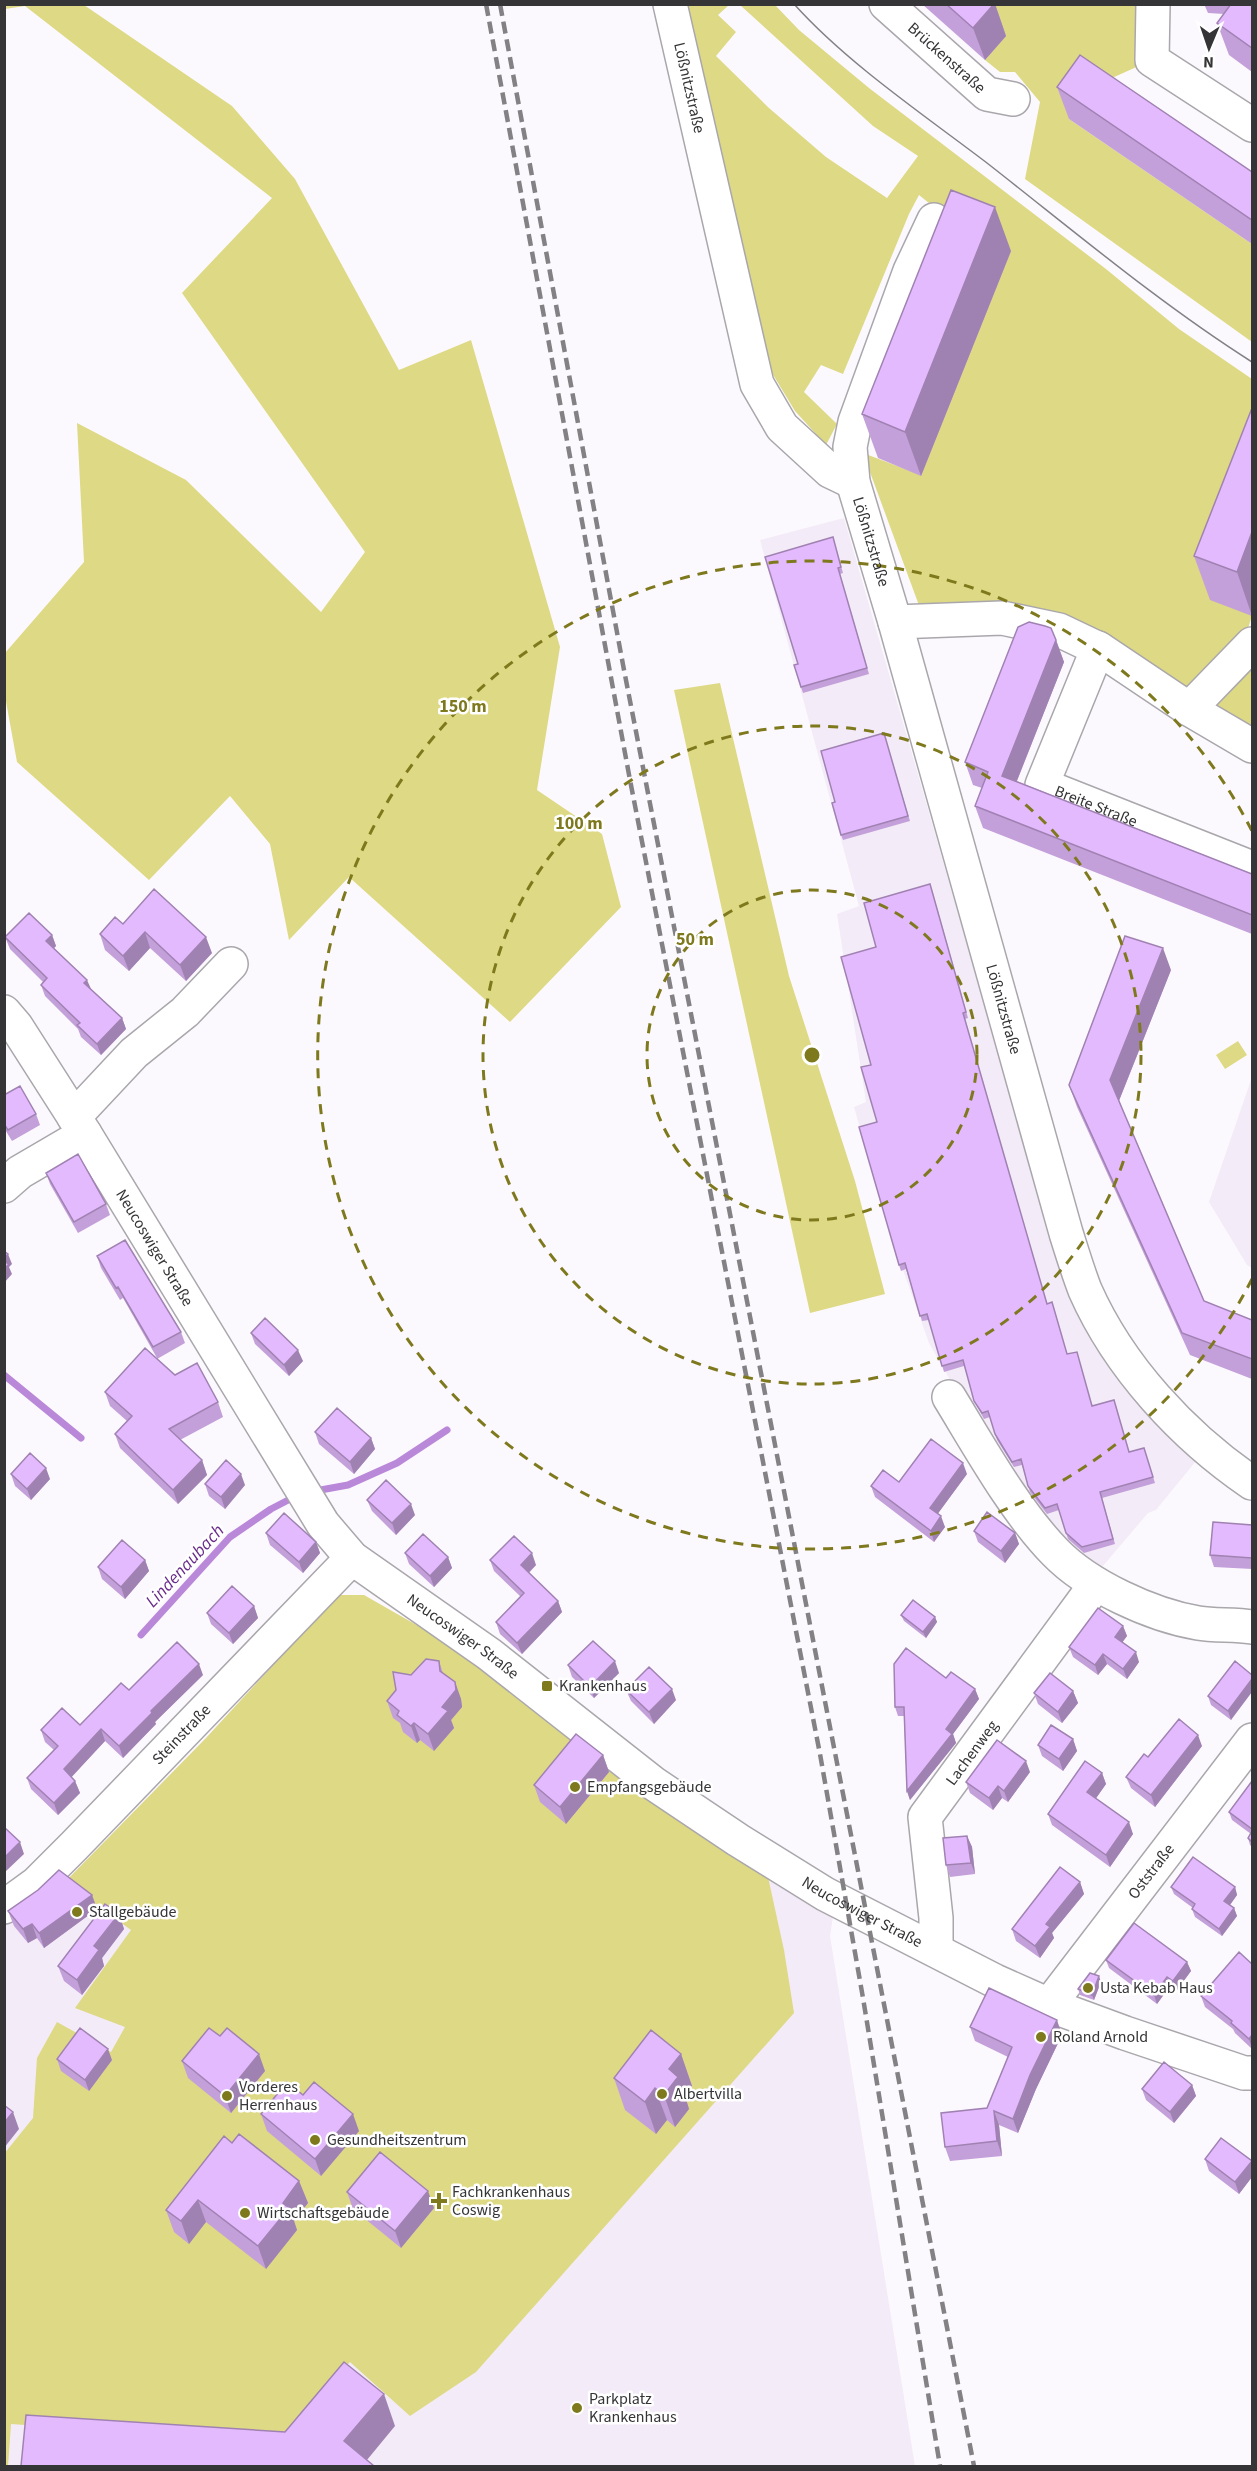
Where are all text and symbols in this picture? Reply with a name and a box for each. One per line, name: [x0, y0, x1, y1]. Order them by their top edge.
street label: Brückenstraße: [903, 17, 990, 99]
north arrow: [1179, 18, 1239, 78]
street label: Lößnitzstraße: [668, 40, 710, 136]
text: N: [1203, 51, 1214, 73]
street label: Lößnitzstraße: [847, 494, 895, 589]
text: 150 m: [439, 694, 487, 719]
street label: Breite Straße: [1051, 780, 1141, 833]
text: 100 m: [555, 811, 603, 836]
text: 50 m: [676, 927, 714, 952]
street label: Lößnitzstraße: [980, 962, 1026, 1057]
centre of rings: [802, 1045, 822, 1065]
street label: Neucoswiger Straße: [110, 1185, 199, 1311]
water label: Lindenaubach: [140, 1519, 230, 1613]
street label: Neucoswiger Straße: [402, 1589, 524, 1684]
place label: Krankenhaus: [559, 1675, 647, 1697]
marker: Krankenhaus: [540, 1679, 554, 1693]
street label: Steinstraße: [147, 1699, 216, 1770]
street label: Lachenweg: [941, 1716, 1003, 1790]
place label: Empfangsgebäude: [587, 1776, 712, 1798]
marker: Empfangsgebäude: [568, 1780, 582, 1794]
street label: Oststraße: [1123, 1839, 1180, 1904]
street label: Neucoswiger Straße: [797, 1871, 926, 1953]
place label: Stallgebäude: [89, 1901, 177, 1923]
marker: Stallgebäude: [70, 1905, 84, 1919]
place label: Usta Kebab Haus: [1100, 1977, 1213, 1999]
marker: Usta Kebab Haus: [1081, 1981, 1095, 1995]
place label: Roland Arnold: [1053, 2026, 1148, 2048]
marker: Roland Arnold: [1034, 2030, 1048, 2044]
place label: Vorderes Herrenhaus: [239, 2076, 317, 2116]
place label: Albertvilla: [674, 2083, 742, 2105]
marker: Albertvilla: [655, 2087, 669, 2101]
marker: Vorderes Herrenhaus: [220, 2089, 234, 2103]
place label: Gesundheitszentrum: [327, 2129, 467, 2151]
marker: Gesundheitszentrum: [308, 2133, 322, 2147]
place label: Fachkrankenhaus Coswig: [452, 2181, 570, 2221]
marker: Fachkrankenhaus Coswig: [430, 2192, 448, 2210]
place label: Wirtschaftsgebäude: [257, 2202, 389, 2224]
marker: Wirtschaftsgebäude: [238, 2206, 252, 2220]
place label: Parkplatz Krankenhaus: [589, 2388, 677, 2428]
marker: Parkplatz Krankenhaus: [570, 2401, 584, 2415]

